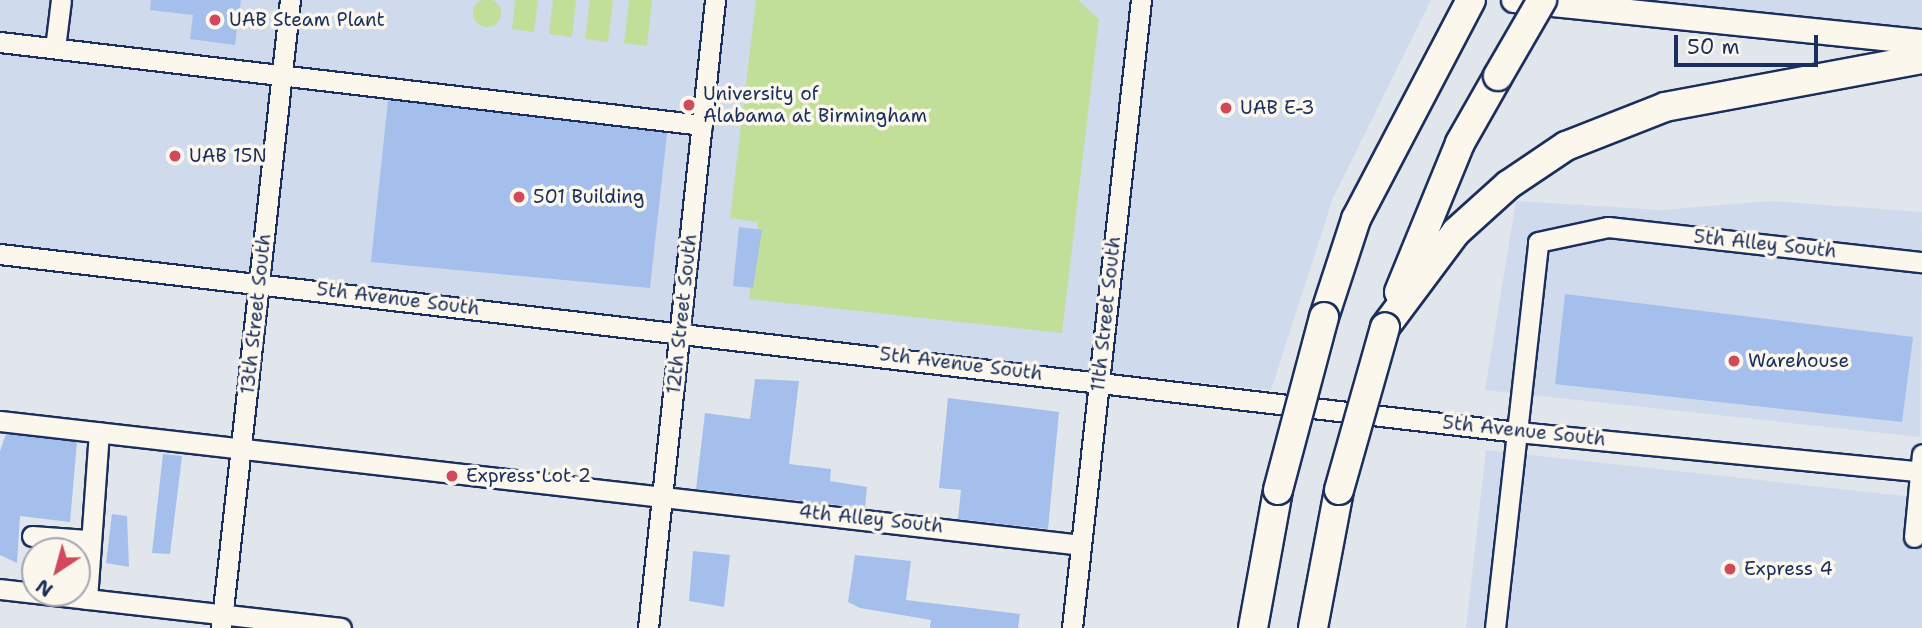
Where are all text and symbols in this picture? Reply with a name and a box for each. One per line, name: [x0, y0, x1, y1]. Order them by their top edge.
place label: UAB Steam Plant: [229, 9, 385, 31]
marker: UAB Steam Plant: [207, 12, 223, 28]
scale bar: [1677, 21, 1820, 65]
text: 50 m: [1687, 33, 1740, 61]
place label: University of Alabama at Birmingham: [703, 83, 927, 127]
marker: University of Alabama at Birmingham: [681, 97, 697, 113]
place label: UAB E-3: [1240, 97, 1315, 119]
marker: UAB E-3: [1218, 100, 1234, 116]
place label: UAB 15N: [189, 145, 267, 167]
marker: UAB 15N: [167, 148, 183, 164]
place label: 501 Building: [533, 186, 644, 208]
marker: 501 Building: [511, 189, 527, 205]
street label: 5th Alley South: [1692, 225, 1838, 263]
street label: 13th Street South: [236, 233, 276, 395]
street label: 12th Street South: [662, 233, 702, 395]
street label: 11th Street South: [1087, 235, 1125, 393]
street label: 5th Avenue South: [315, 278, 481, 320]
street label: 5th Avenue South: [878, 343, 1044, 385]
place label: Warehouse: [1748, 350, 1849, 372]
marker: Warehouse: [1726, 353, 1742, 369]
street label: 5th Avenue South: [1441, 411, 1607, 451]
place label: Express Lot 2: [466, 465, 591, 487]
marker: Express Lot 2: [444, 468, 460, 484]
street label: 4th Alley South: [798, 500, 944, 538]
north arrow: [21, 537, 91, 607]
place label: Express 4: [1744, 558, 1833, 580]
marker: Express 4: [1722, 561, 1738, 577]
text: N: [31, 573, 58, 602]

